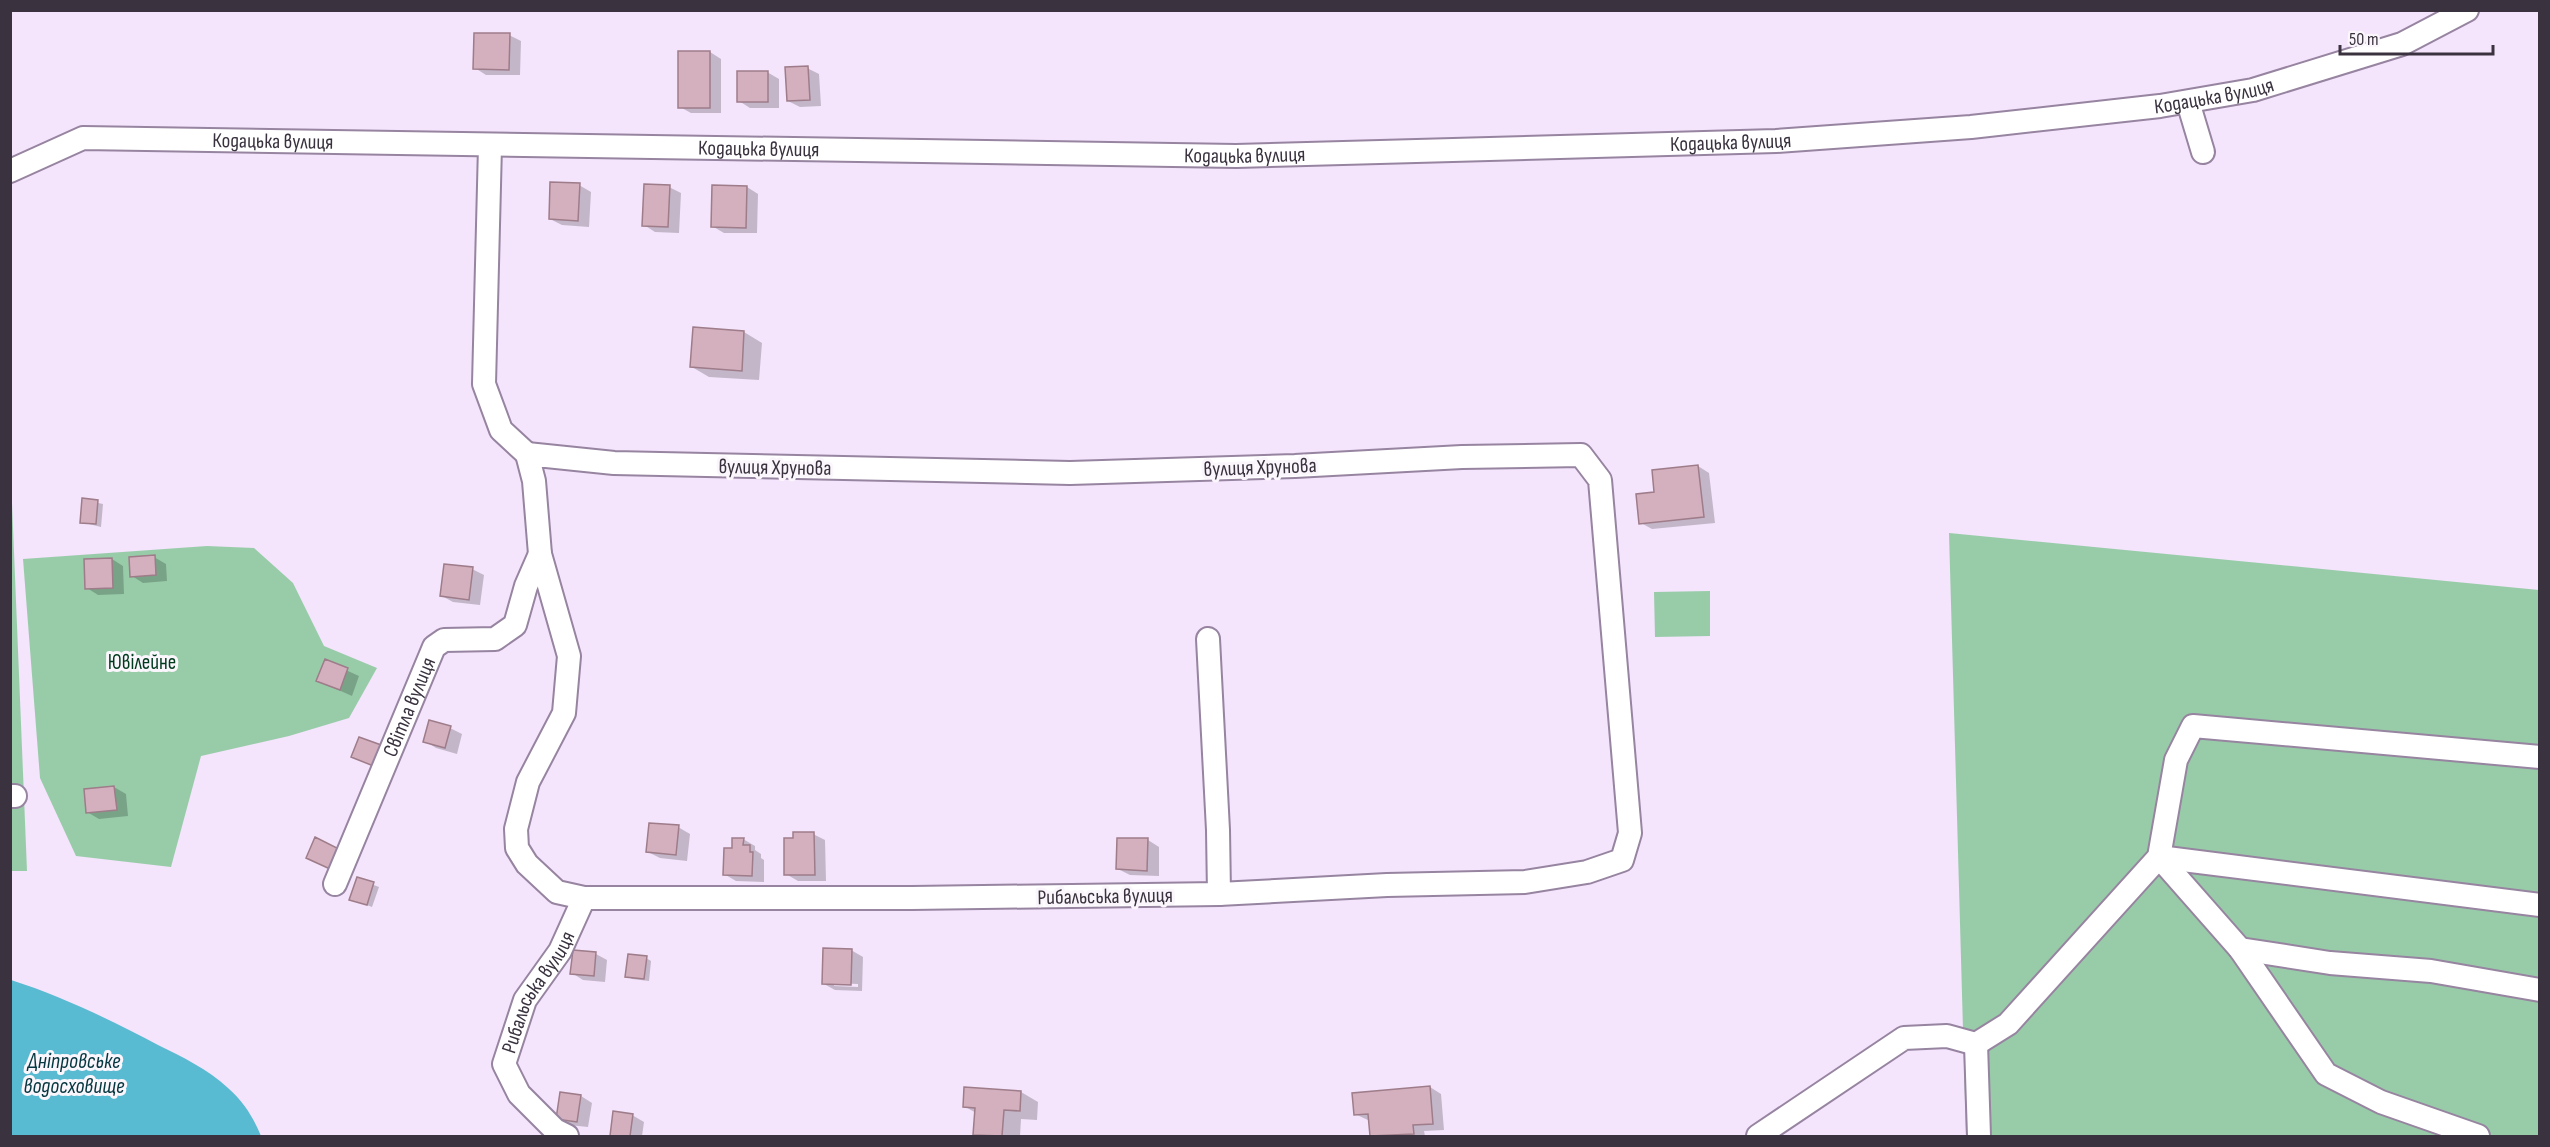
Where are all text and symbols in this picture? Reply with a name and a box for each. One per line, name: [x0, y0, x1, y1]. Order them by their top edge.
scale bar: [2340, 18, 2493, 56]
text: 50 m: [2349, 29, 2379, 50]
street label: Кодацька вулиця: [2153, 72, 2277, 120]
street label: Кодацька вулиця: [212, 128, 334, 155]
street label: Кодацька вулиця: [1670, 128, 1792, 157]
street label: Кодацька вулиця: [698, 136, 820, 162]
street label: Кодацька вулиця: [1184, 142, 1306, 169]
street label: вулиця Хрунова: [1203, 453, 1317, 482]
street label: вулиця Хрунова: [718, 454, 832, 481]
park label: Ювілейне: [108, 650, 176, 675]
street label: Світла вулиця: [378, 654, 441, 760]
street label: Рибальська вулиця: [1037, 883, 1173, 910]
street label: Рибальська вулиця: [496, 927, 580, 1056]
water label: Дніпровське водосховище: [23, 1048, 125, 1100]

